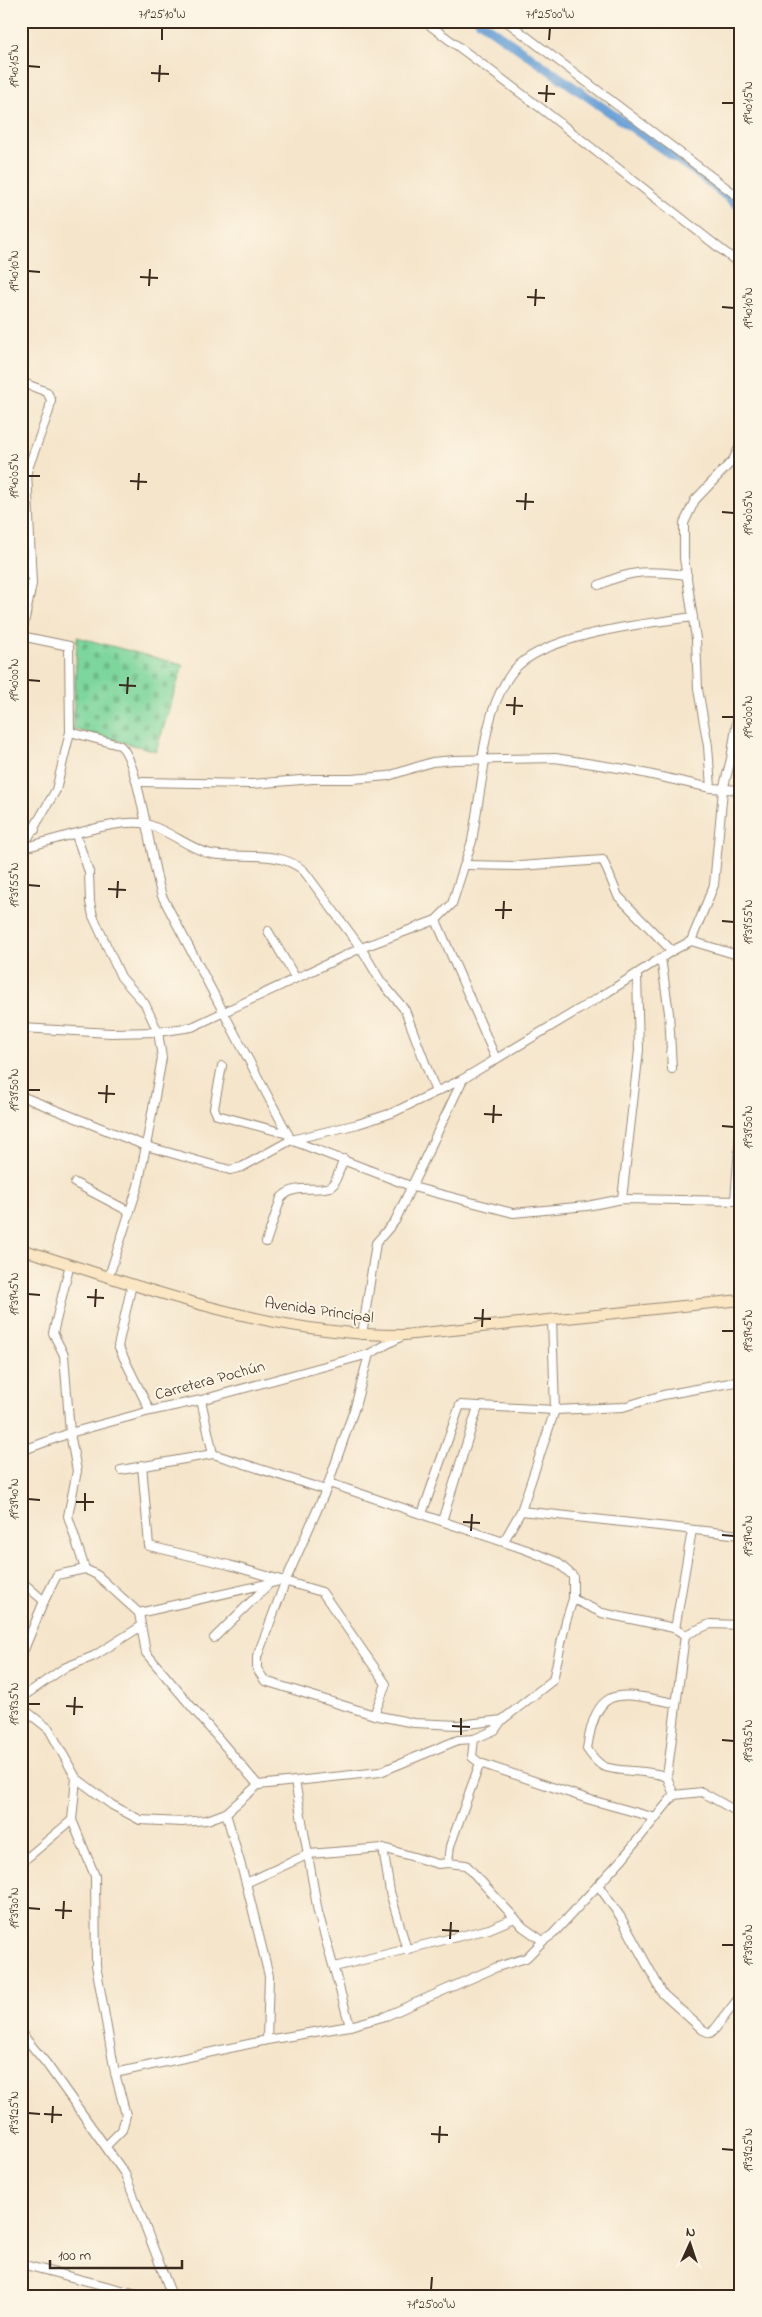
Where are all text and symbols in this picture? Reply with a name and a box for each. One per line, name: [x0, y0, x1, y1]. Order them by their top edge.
text: 71°25'10"W: [138, 6, 186, 24]
text: 71°25'00"W: [526, 6, 574, 24]
text: 19°40'15"N: [6, 44, 24, 88]
text: 19°40'15"N: [740, 81, 758, 125]
text: 19°40'10"N: [6, 250, 24, 292]
text: 19°40'10"N: [740, 287, 758, 329]
text: 19°40'05"N: [6, 454, 24, 499]
text: 19°40'05"N: [740, 491, 758, 536]
text: 19°40'00"N: [6, 658, 24, 702]
text: 19°40'00"N: [740, 695, 758, 739]
text: 19°39'55"N: [6, 862, 24, 908]
text: 19°39'55"N: [740, 899, 758, 945]
text: 19°39'50"N: [6, 1068, 24, 1112]
text: 19°39'50"N: [740, 1105, 758, 1149]
text: 19°39'45"N: [6, 1272, 24, 1316]
street label: Avenida Principal: [263, 1291, 376, 1331]
text: 19°39'45"N: [740, 1309, 758, 1353]
street label: Carretera Pochún: [152, 1355, 268, 1407]
text: 19°39'40"N: [6, 1478, 24, 1520]
text: 19°39'40"N: [740, 1515, 758, 1557]
text: 19°39'35"N: [6, 1682, 24, 1726]
text: 19°39'35"N: [740, 1719, 758, 1763]
text: 19°39'30"N: [6, 1887, 24, 1929]
text: 19°39'30"N: [740, 1924, 758, 1966]
text: 19°39'25"N: [6, 2091, 24, 2135]
text: 19°39'25"N: [740, 2128, 758, 2172]
north arrow: [664, 2220, 714, 2270]
text: N: [685, 2222, 696, 2243]
scale bar: [50, 2237, 182, 2269]
text: 100 m: [58, 2245, 91, 2267]
text: 71°25'00"W: [407, 2296, 455, 2314]

